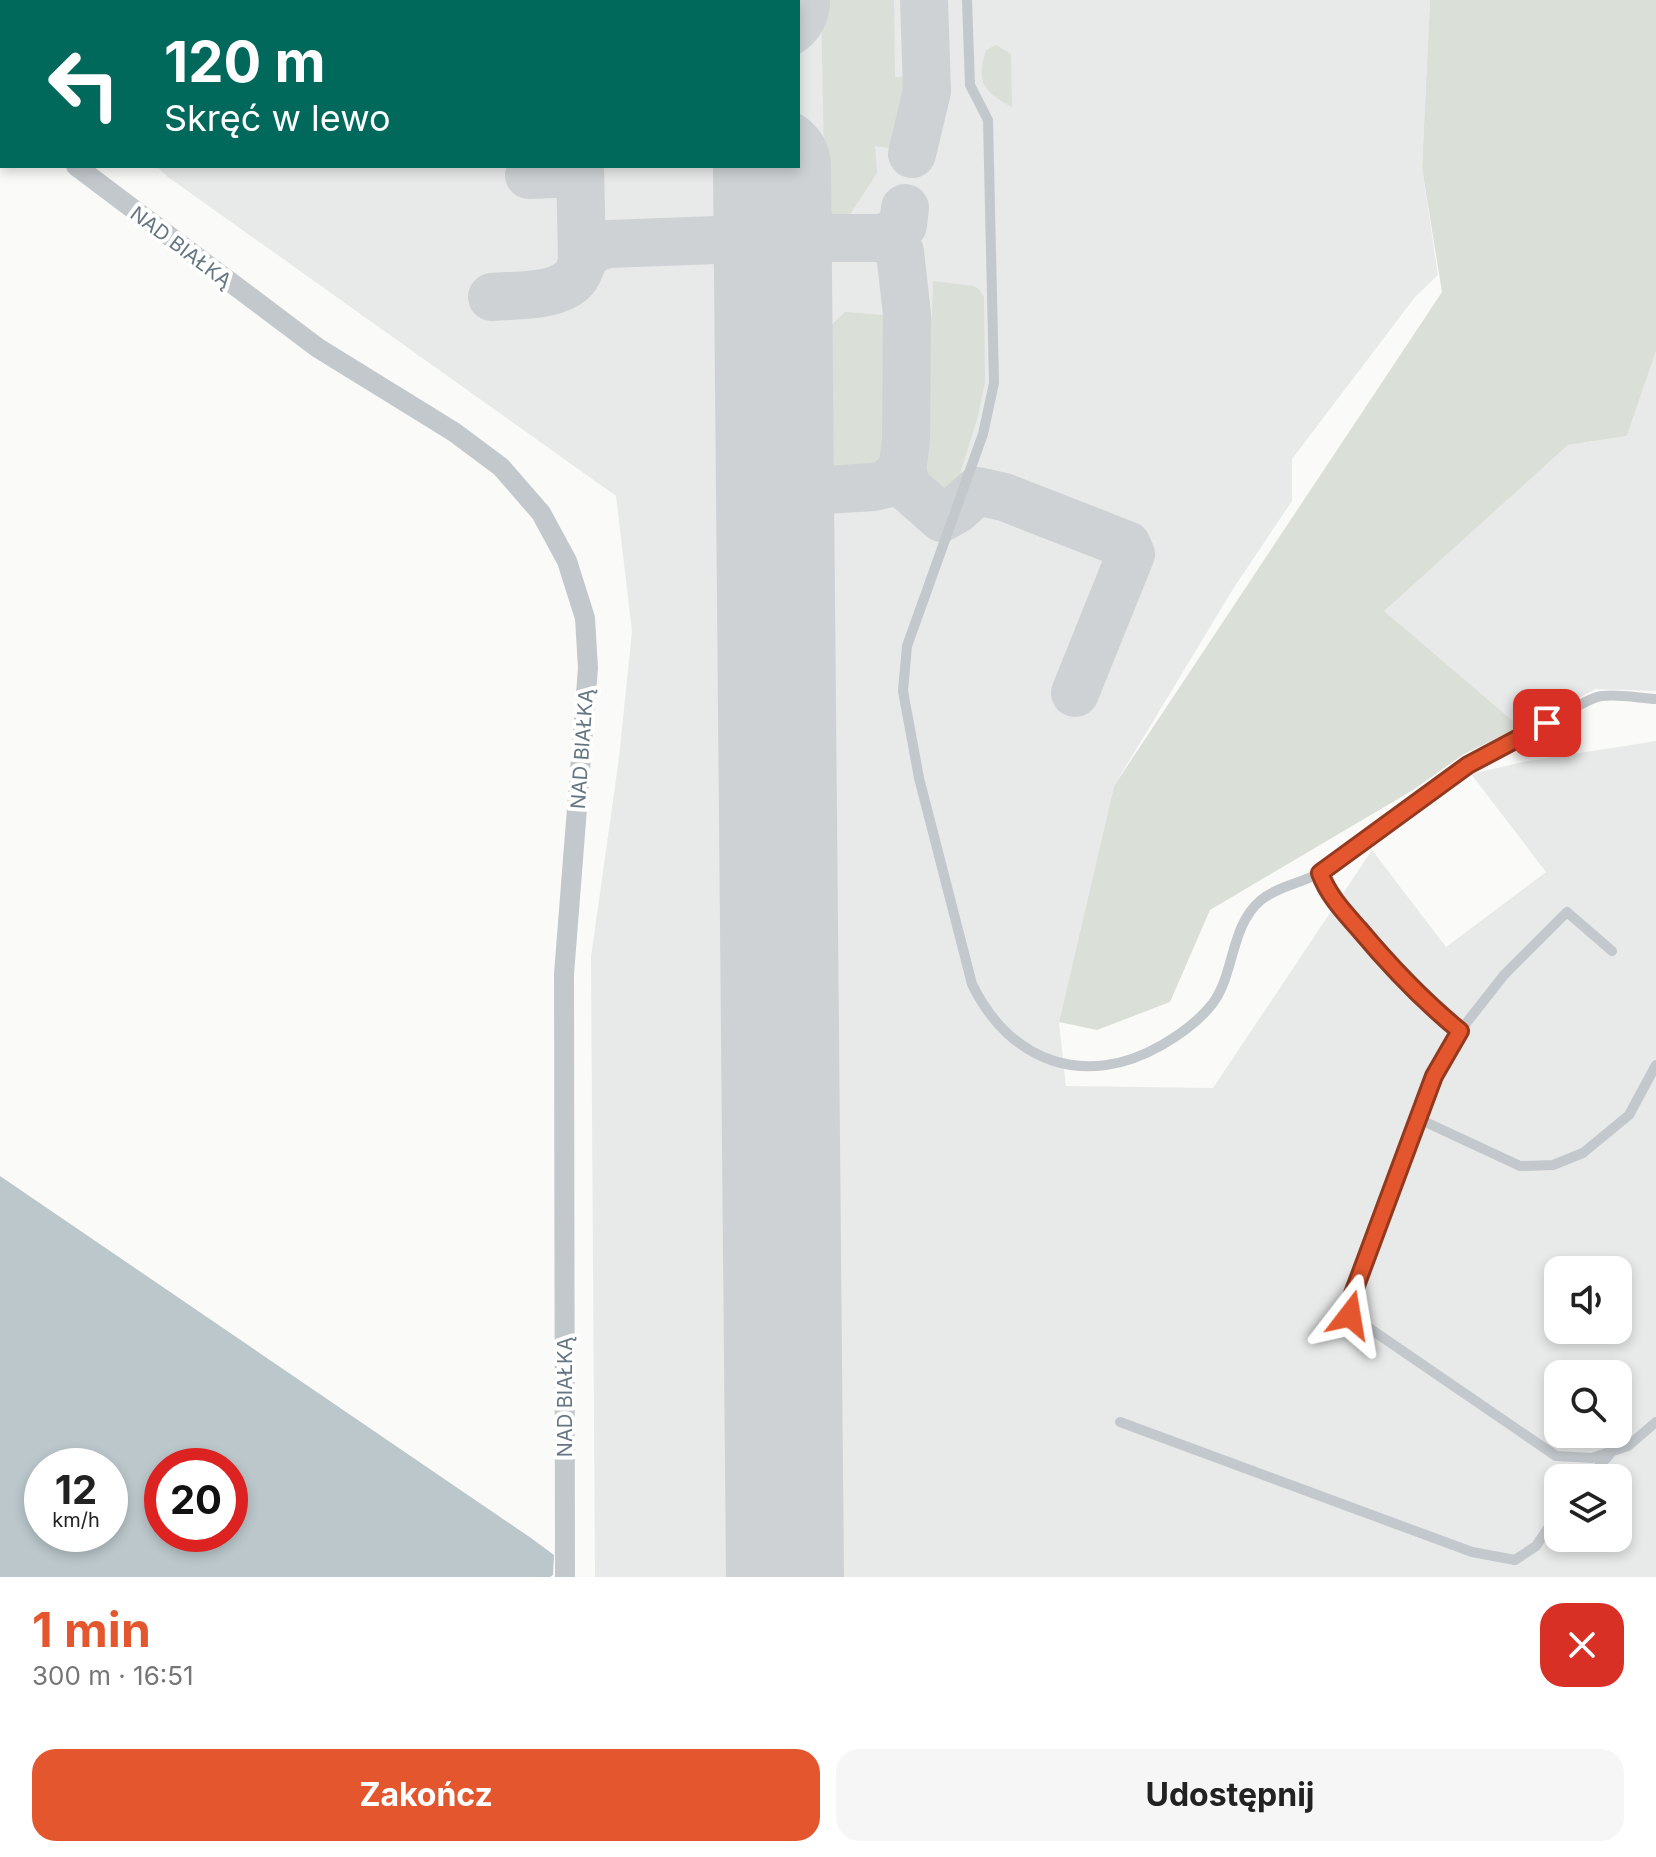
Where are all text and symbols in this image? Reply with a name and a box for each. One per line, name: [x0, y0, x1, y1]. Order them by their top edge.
text: 120 m: [164, 28, 326, 96]
icon: left: [32, 32, 136, 136]
text: Skręć w lewo: [164, 96, 391, 140]
street label: NAD BIAŁKĄ: [126, 201, 236, 293]
street label: NAD BIAŁKĄ: [566, 688, 598, 810]
pin: [1513, 689, 1581, 757]
icon: arrive: [1525, 701, 1569, 745]
map controls: [1544, 1256, 1632, 1552]
button: sound: [1544, 1256, 1632, 1344]
position arrow: [1308, 1273, 1392, 1357]
street label: NAD BIAŁKĄ: [553, 1337, 577, 1457]
button: search: [1544, 1360, 1632, 1448]
speed limit sign: 20: [144, 1448, 248, 1552]
button: layers: [1544, 1464, 1632, 1552]
text: 12: [55, 1465, 97, 1514]
text: km/h: [52, 1508, 100, 1532]
text: 1 min: [32, 1600, 151, 1659]
button: close: [1540, 1603, 1624, 1687]
text: 300 m · 16:51: [32, 1660, 194, 1691]
button: Zakończ: [32, 1749, 820, 1841]
button: Udostępnij: [836, 1749, 1624, 1841]

